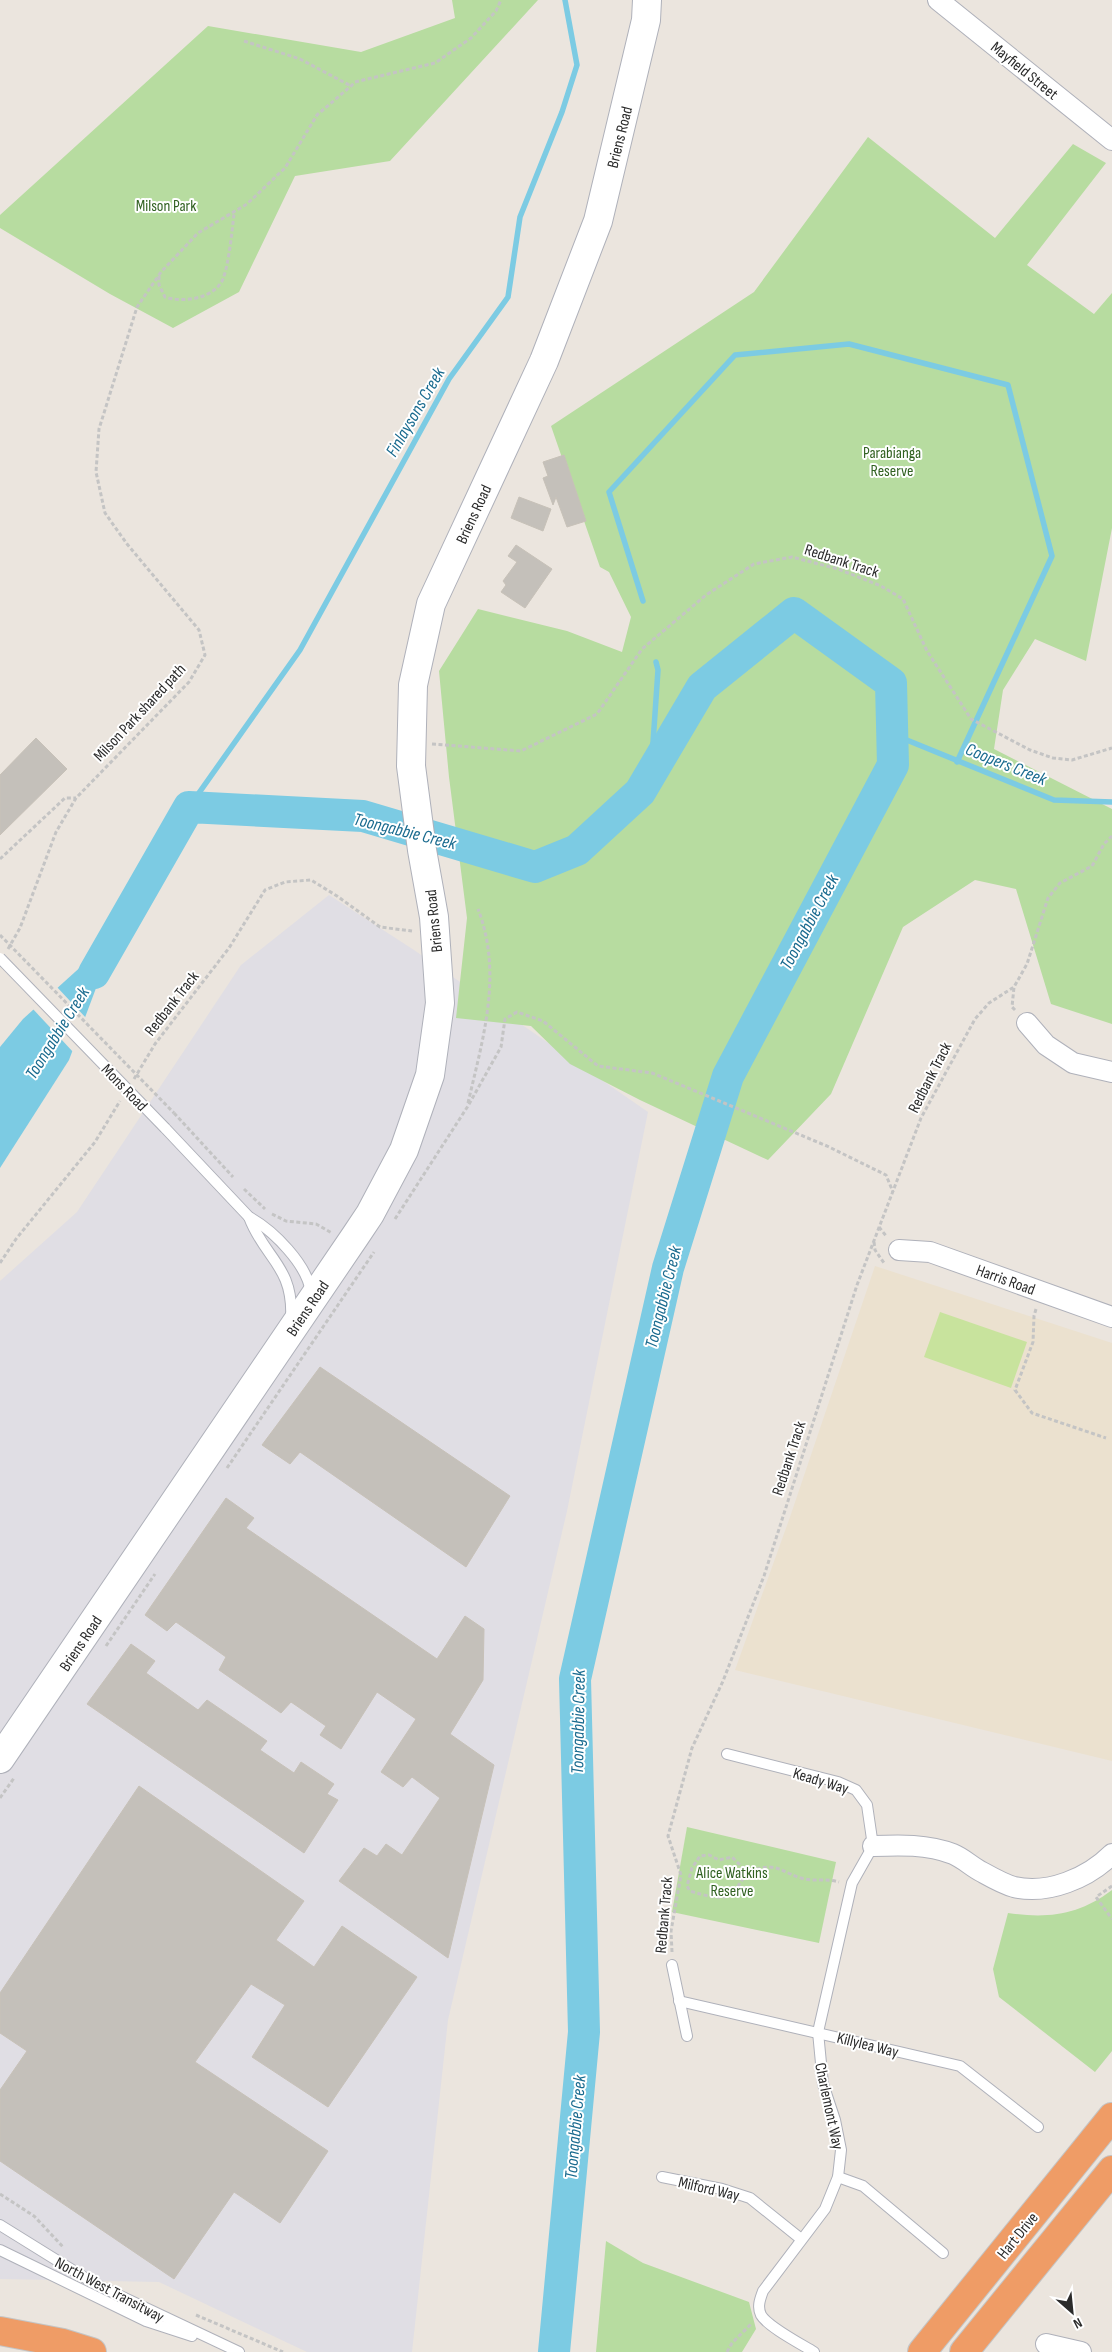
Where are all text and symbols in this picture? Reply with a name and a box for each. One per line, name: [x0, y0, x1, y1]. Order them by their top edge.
street label: Mayfield Street: [987, 38, 1062, 104]
street label: Briens Road: [604, 105, 637, 170]
park label: Milson Park: [136, 197, 196, 216]
water label: Finlaysons Creek: [381, 363, 450, 461]
park label: Parabianga Reserve: [863, 444, 921, 481]
street label: Briens Road: [452, 482, 496, 547]
street label: Redbank Track: [802, 541, 881, 582]
street label: Milson Park shared path: [90, 660, 190, 766]
water label: Coopers Creek: [962, 739, 1051, 791]
water label: Toongabbie Creek: [352, 809, 459, 855]
water label: Toongabbie Creek: [776, 870, 844, 973]
street label: Briens Road: [422, 889, 447, 953]
street label: Redbank Track: [141, 968, 203, 1040]
water label: Toongabbie Creek: [21, 982, 95, 1083]
street label: Redbank Track: [904, 1039, 956, 1116]
street label: Mons Road: [97, 1061, 151, 1115]
water label: Toongabbie Creek: [641, 1243, 687, 1350]
street label: Harris Road: [973, 1261, 1038, 1300]
street label: Briens Road: [283, 1277, 334, 1340]
street label: Redbank Track: [769, 1419, 810, 1498]
street label: Briens Road: [56, 1612, 107, 1675]
water label: Toongabbie Creek: [567, 1668, 590, 1774]
street label: Keady Way: [790, 1764, 851, 1799]
park label: Alice Watkins Reserve: [695, 1864, 768, 1901]
street label: Redbank Track: [652, 1876, 677, 1954]
street label: Killylea Way: [835, 2029, 900, 2062]
street label: Charlemont Way: [810, 2061, 847, 2151]
water label: Toongabbie Creek: [560, 2073, 591, 2180]
street label: Milford Way: [676, 2173, 741, 2206]
street label: Hart Drive: [994, 2209, 1043, 2263]
street label: North West Transitway: [51, 2254, 167, 2327]
north arrow: [1047, 2287, 1097, 2337]
text: N: [1070, 2314, 1085, 2332]

